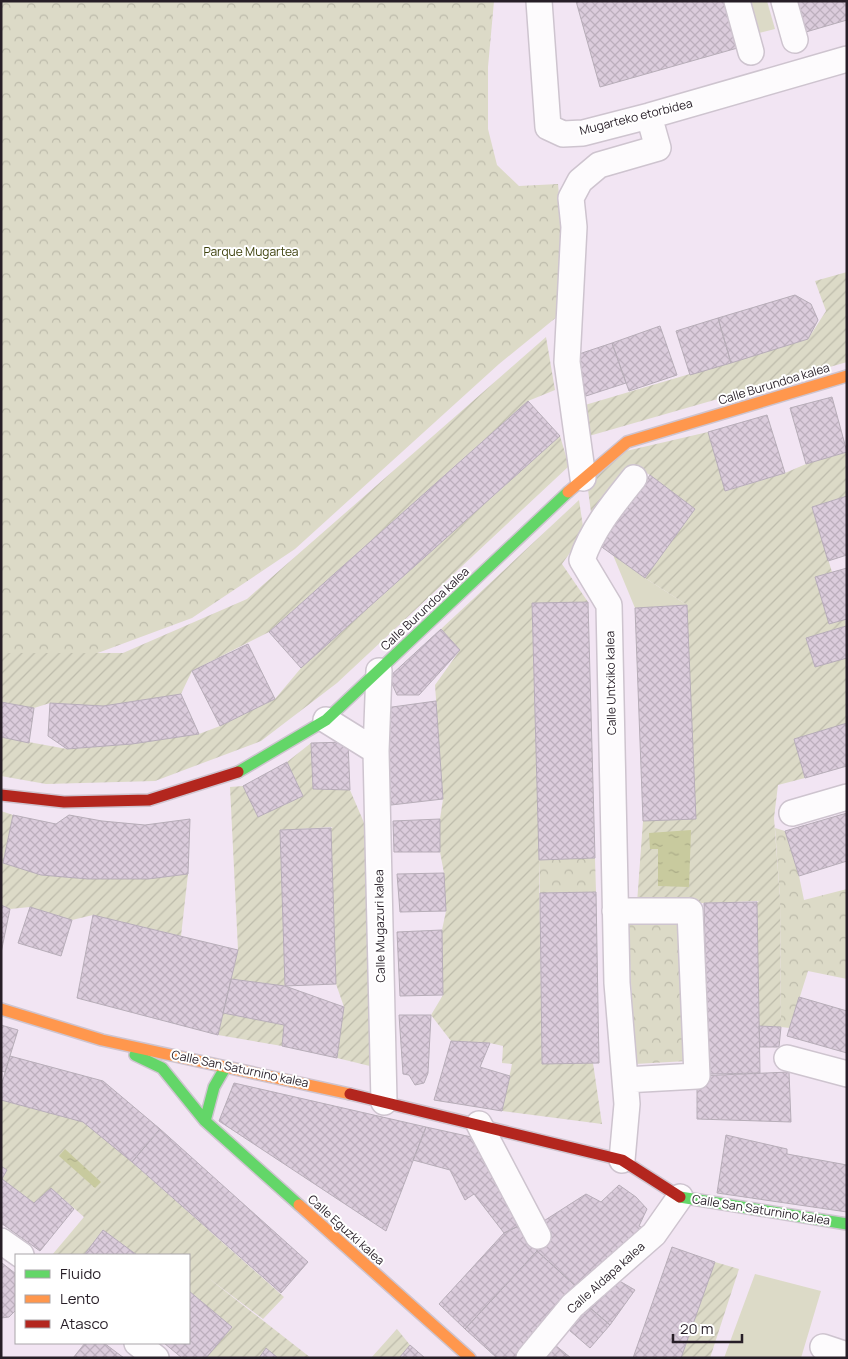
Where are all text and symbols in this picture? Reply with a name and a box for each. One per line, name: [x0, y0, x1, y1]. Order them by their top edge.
street label: Mugarteko etorbidea: [578, 94, 694, 139]
park label: Parque Mugartea: [203, 243, 299, 260]
street label: Calle Burundoa kalea: [716, 358, 832, 409]
street label: Calle Burundoa kalea: [377, 563, 473, 654]
street label: Calle Untxiko kalea: [601, 631, 620, 735]
street label: Calle Mugazuri kalea: [370, 869, 389, 983]
street label: Calle San Saturnino kalea: [170, 1046, 310, 1091]
street label: Calle San Saturnino kalea: [691, 1190, 831, 1229]
street label: Calle Eguzki kalea: [304, 1191, 388, 1269]
street label: Calle Aldapa kalea: [563, 1238, 648, 1317]
legend: [15, 1254, 190, 1344]
text: Fluido: [60, 1263, 101, 1284]
text: Lento: [60, 1288, 100, 1309]
scale bar: [673, 1312, 742, 1344]
text: Atasco: [60, 1313, 108, 1334]
text: 20 m: [680, 1318, 713, 1339]

